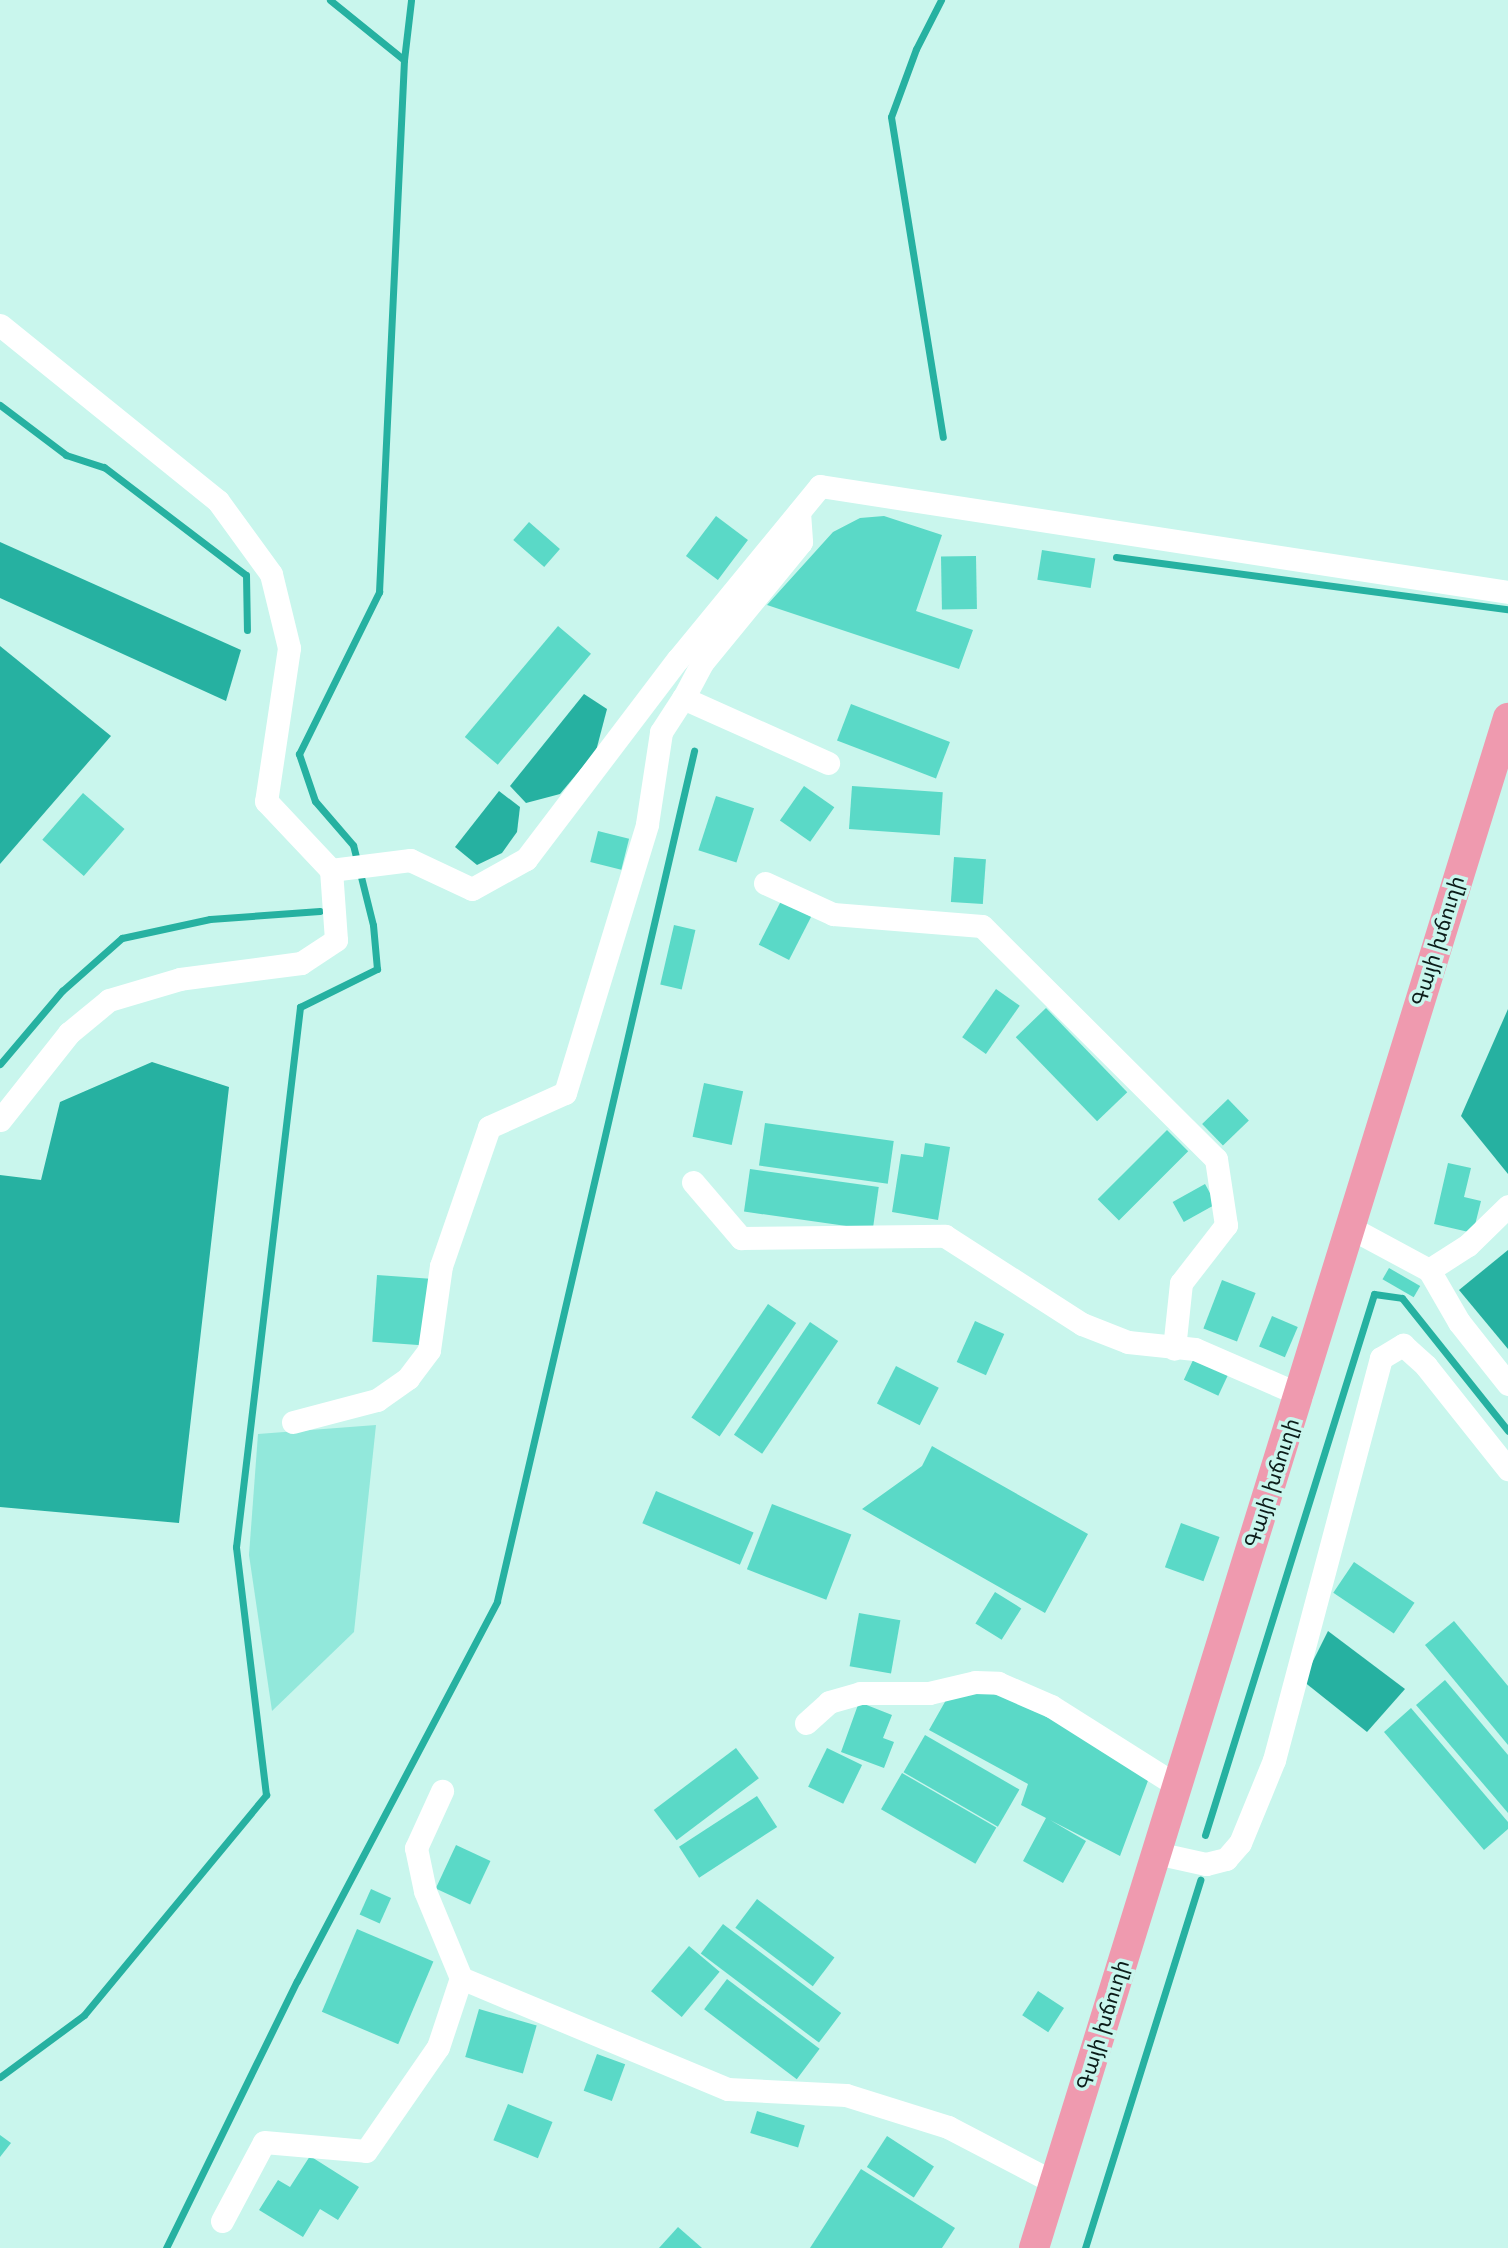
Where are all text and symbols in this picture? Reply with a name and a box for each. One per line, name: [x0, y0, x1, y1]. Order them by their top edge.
street label: Գայի խճուղի: [1406, 873, 1470, 1009]
street label: Գայի խճուղի: [1239, 1415, 1305, 1551]
street label: Գայի խճուղի: [1071, 1957, 1135, 2093]

